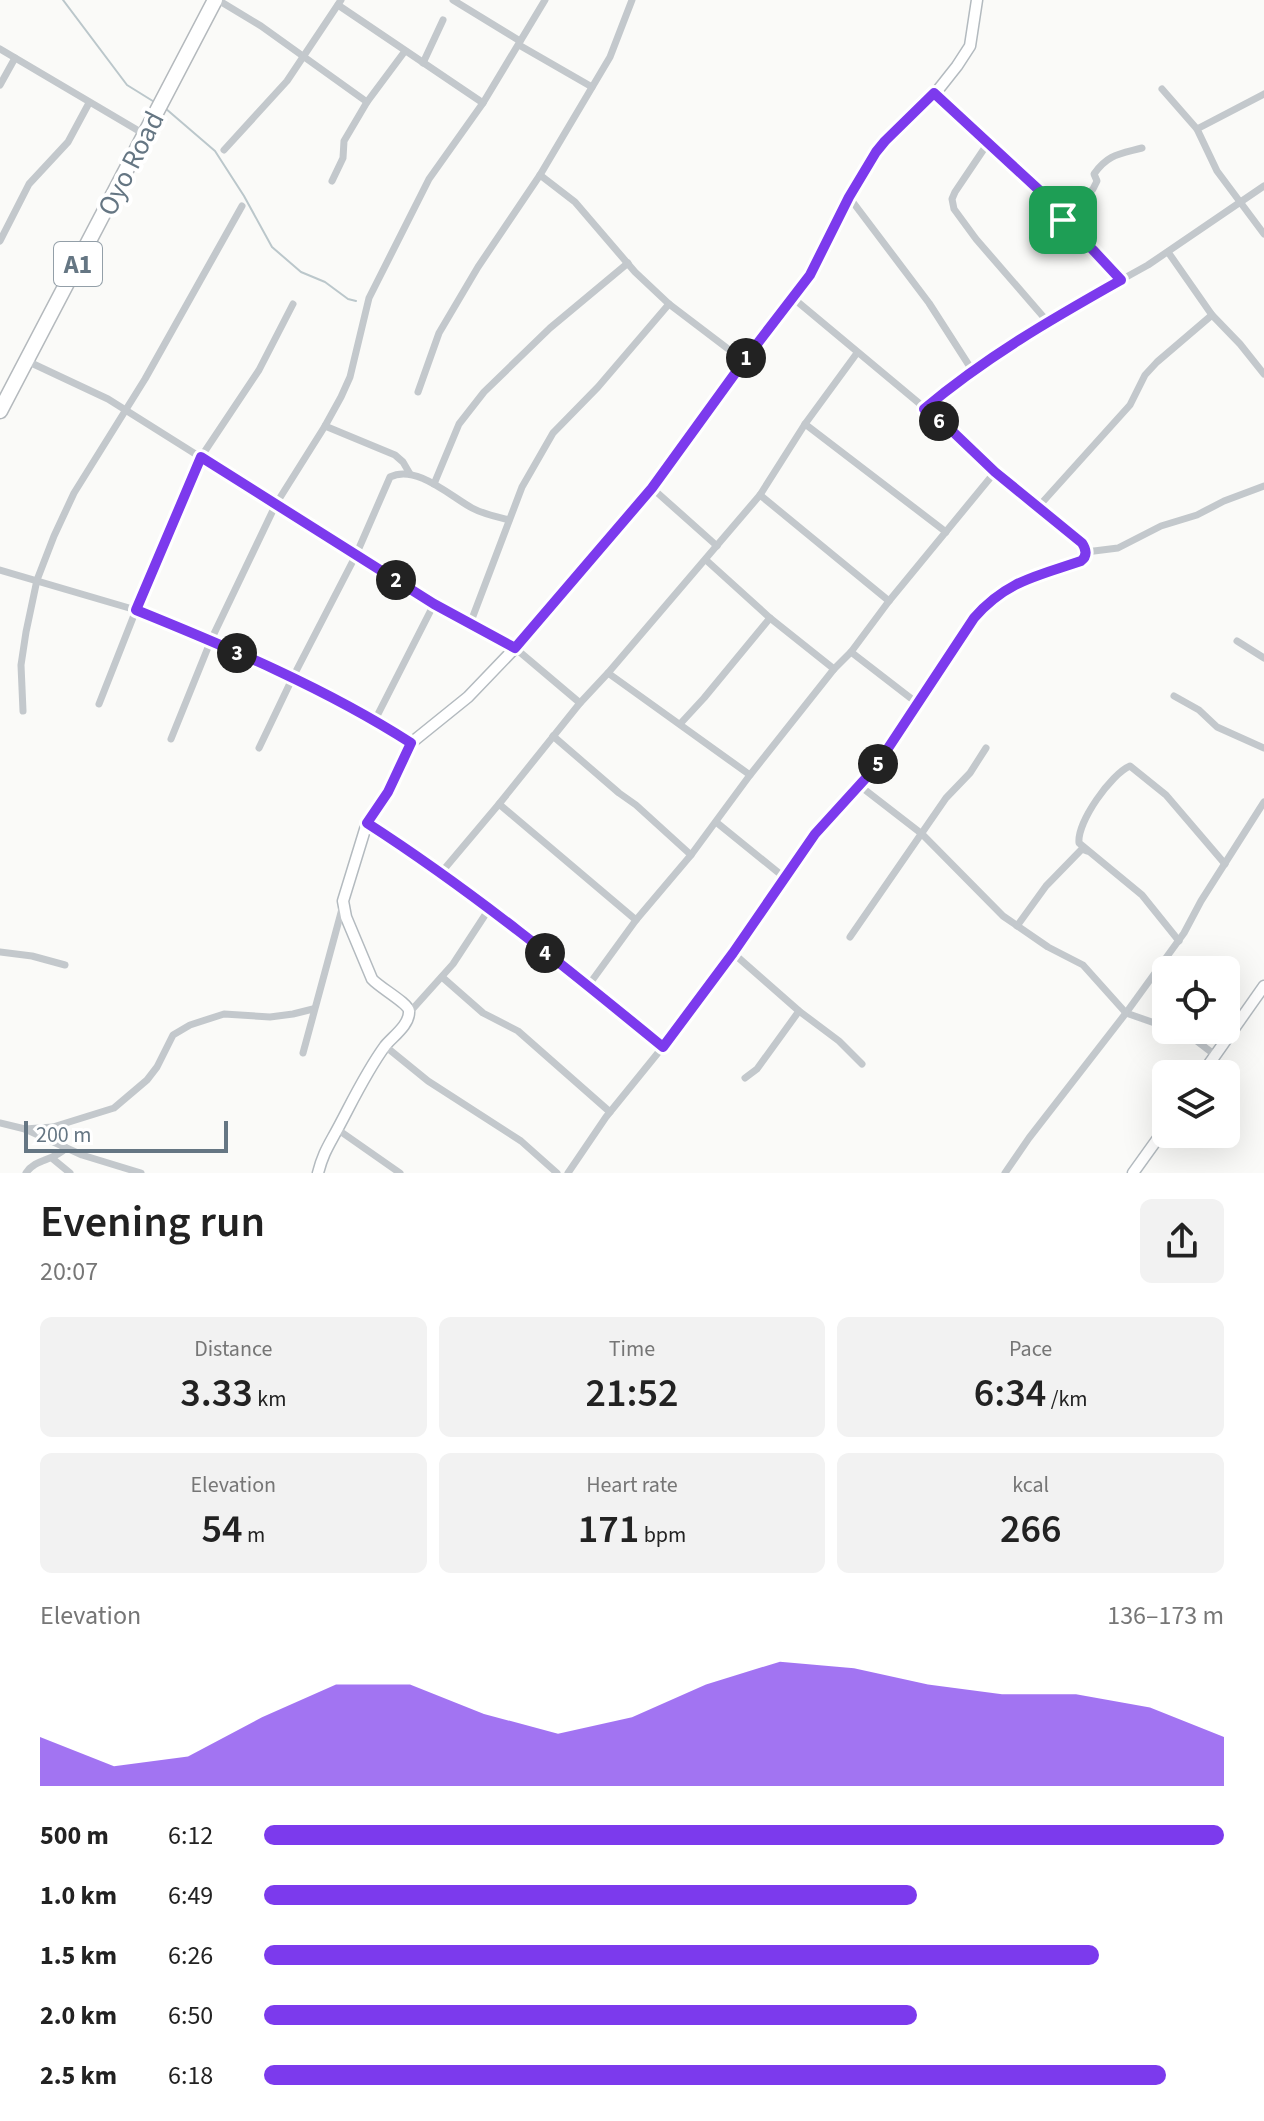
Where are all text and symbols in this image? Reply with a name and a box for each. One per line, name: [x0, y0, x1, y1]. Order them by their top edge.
street label: Oyo Road: [88, 104, 174, 223]
pin: [1029, 186, 1097, 254]
icon: arrive: [1041, 198, 1085, 242]
road number: A1: [54, 242, 102, 286]
pin: 1: [726, 338, 766, 378]
text: 1: [740, 342, 752, 374]
pin: 6: [919, 401, 959, 441]
text: 6: [933, 405, 945, 437]
pin: 2: [376, 560, 416, 600]
text: 2: [390, 564, 402, 596]
pin: 3: [217, 633, 257, 673]
text: 3: [231, 637, 243, 669]
pin: 5: [858, 744, 898, 784]
text: 5: [872, 748, 884, 780]
pin: 4: [525, 933, 565, 973]
text: 4: [539, 937, 551, 969]
map controls: [1152, 956, 1240, 1148]
button: locate: [1152, 956, 1240, 1044]
button: layers: [1152, 1060, 1240, 1148]
scale bar: [24, 1117, 228, 1153]
text: 200 m: [36, 1119, 91, 1151]
text: Evening run: [40, 1191, 265, 1254]
button: share: [1140, 1199, 1224, 1283]
text: 20:07: [40, 1253, 98, 1290]
text: Distance: [194, 1333, 272, 1365]
text: Time: [609, 1333, 655, 1365]
text: Pace: [1009, 1333, 1052, 1365]
text: 3.33: [180, 1365, 253, 1422]
text: 21:52: [585, 1365, 679, 1422]
text: 6:34: [974, 1365, 1046, 1422]
text: km: [253, 1383, 286, 1415]
text: /km: [1046, 1383, 1088, 1415]
text: Elevation: [190, 1469, 276, 1501]
text: Heart rate: [586, 1469, 678, 1501]
text: kcal: [1012, 1469, 1049, 1501]
text: 54: [201, 1501, 243, 1558]
text: 171: [578, 1501, 639, 1558]
text: 266: [1000, 1501, 1061, 1558]
text: m: [243, 1519, 265, 1551]
text: bpm: [639, 1519, 686, 1551]
text: Elevation: [40, 1597, 141, 1634]
text: 136–173 m: [1107, 1597, 1224, 1634]
text: 500 m: [40, 1817, 109, 1854]
text: 6:12: [168, 1817, 213, 1854]
text: 1.0 km: [40, 1877, 117, 1914]
text: 6:49: [168, 1877, 213, 1914]
text: 1.5 km: [40, 1937, 117, 1974]
text: 6:26: [168, 1937, 213, 1974]
text: 2.0 km: [40, 1997, 117, 2034]
text: 6:50: [168, 1997, 213, 2034]
text: 2.5 km: [40, 2057, 117, 2094]
text: 6:18: [168, 2057, 213, 2094]

